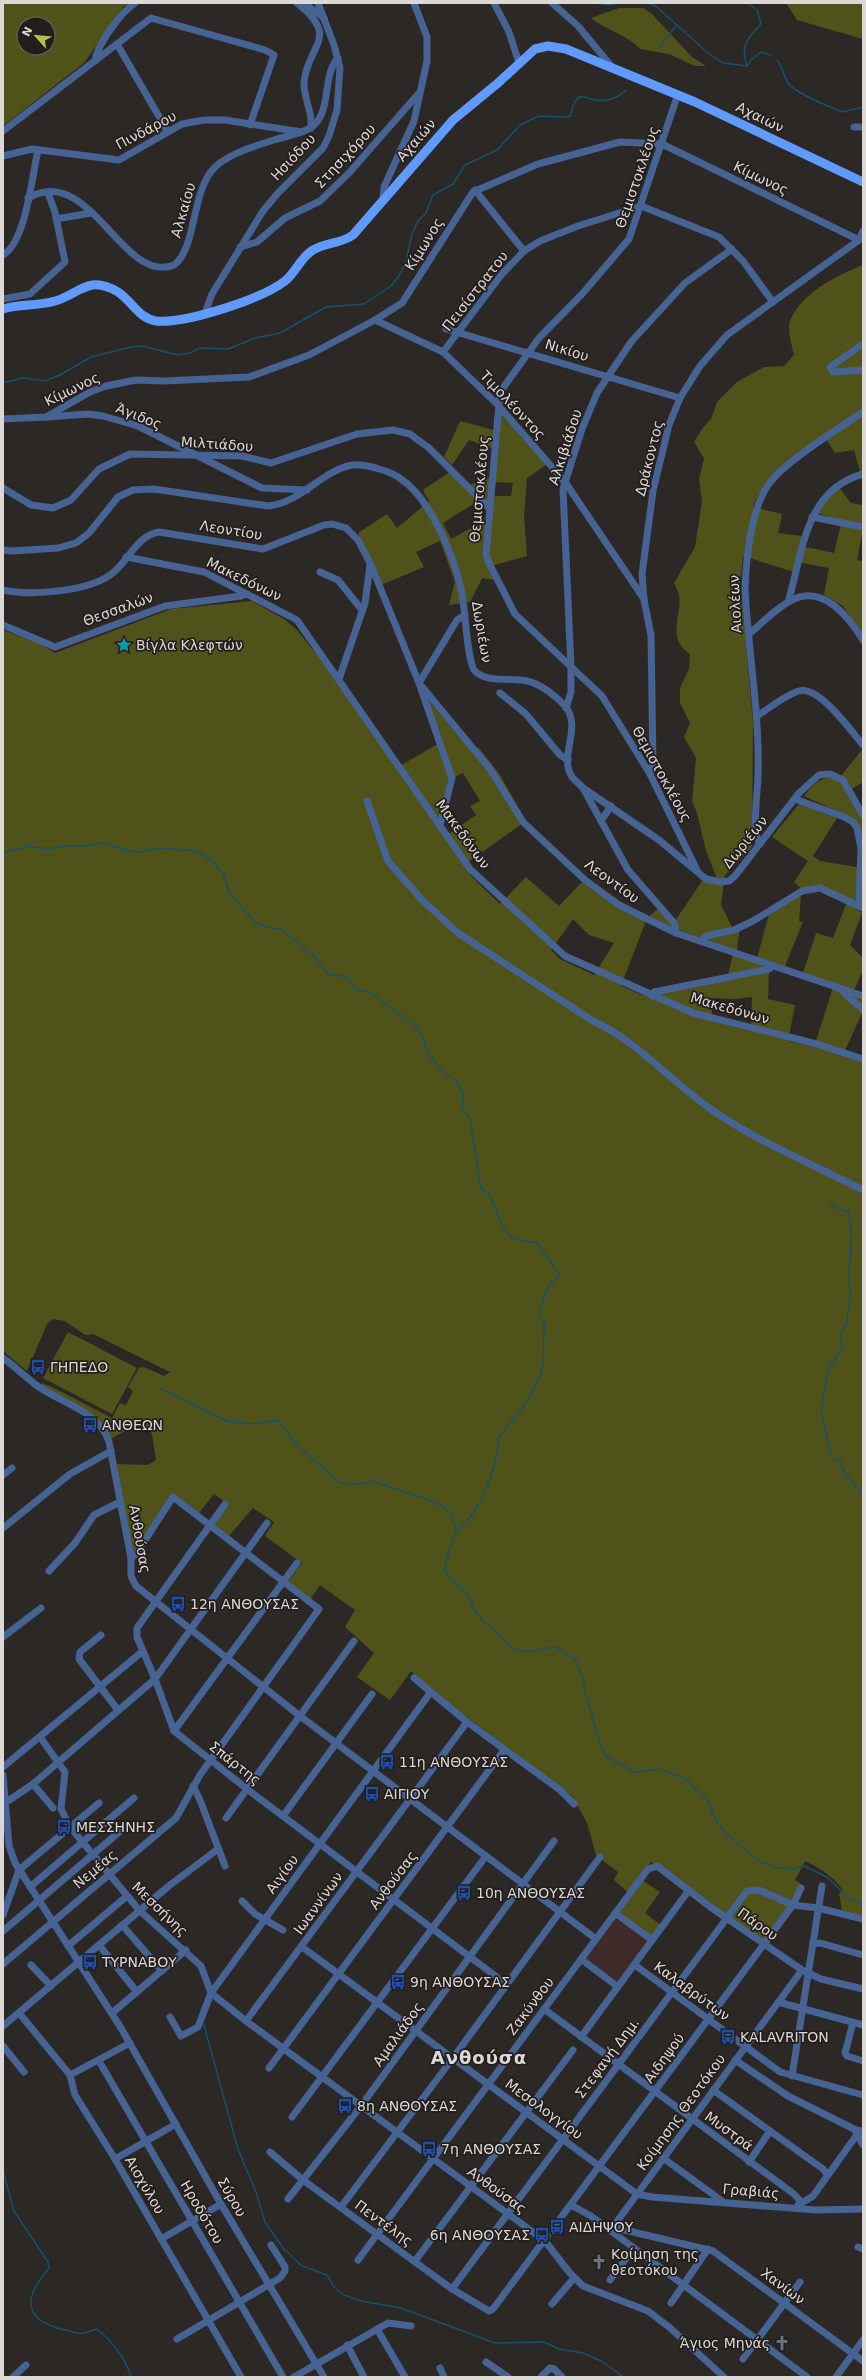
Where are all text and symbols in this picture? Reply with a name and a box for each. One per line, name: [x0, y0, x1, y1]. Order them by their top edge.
north arrow: [16, 16, 56, 56]
text: N: [20, 25, 35, 39]
street label: Αχαιών: [733, 99, 787, 135]
street label: Πινδάρου: [113, 107, 179, 153]
street label: Αχαιών: [393, 115, 439, 165]
street label: Στησιχόρου: [311, 121, 379, 191]
street label: Θεμιστοκλέους: [612, 124, 662, 230]
street label: Ησιόδου: [267, 130, 319, 184]
street label: Κίμωνος: [731, 158, 791, 198]
street label: Αλκαίου: [167, 181, 199, 239]
street label: Κίμωνος: [402, 215, 446, 273]
street label: Πεισίστρατου: [439, 248, 511, 334]
street label: Νικίου: [543, 336, 591, 364]
street label: Τιμολέοντος: [476, 367, 549, 443]
street label: Κίμωνος: [42, 369, 102, 409]
street label: Άγιδος: [114, 400, 164, 432]
street label: Αλκιβιάδου: [545, 407, 585, 487]
street label: Δράκοντος: [632, 418, 666, 498]
street label: Μιλτιάδου: [180, 433, 254, 455]
street label: Θεμιστοκλέους: [466, 435, 492, 543]
street label: Λεοντίου: [198, 517, 264, 543]
street label: Μακεδόνων: [204, 554, 284, 604]
street label: Αιολέων: [725, 574, 745, 634]
street label: Θεσσαλών: [81, 589, 155, 629]
street label: Δωριέων: [469, 600, 495, 664]
place icon: Βίγλα Κλεφτών: [115, 636, 133, 654]
place label: Βίγλα Κλεφτών: [136, 637, 243, 653]
street label: Θεμιστοκλέους: [629, 723, 695, 825]
street label: Μακεδόνων: [433, 796, 494, 872]
street label: Δωριέων: [719, 813, 771, 871]
street label: Λεοντίου: [582, 856, 642, 906]
street label: Μακεδόνων: [689, 989, 772, 1027]
bus stop icon: ΓΗΠΕΔΟ: [29, 1358, 47, 1376]
place label: ΓΗΠΕΔΟ: [50, 1359, 108, 1375]
bus stop icon: ΑΝΘΕΩΝ: [81, 1416, 99, 1434]
place label: ΑΝΘΕΩΝ: [102, 1417, 163, 1433]
street label: Ανθούσας: [126, 1504, 154, 1574]
bus stop icon: 12η ΑΝΘΟΥΣΑΣ: [169, 1595, 187, 1613]
place label: 12η ΑΝΘΟΥΣΑΣ: [190, 1596, 299, 1612]
street label: Σπάρτης: [206, 1738, 264, 1788]
bus stop icon: 11η ΑΝΘΟΥΣΑΣ: [378, 1753, 396, 1771]
place label: 11η ΑΝΘΟΥΣΑΣ: [399, 1754, 508, 1770]
bus stop icon: ΑΙΓΙΟΥ: [363, 1785, 381, 1803]
place label: ΑΙΓΙΟΥ: [384, 1786, 430, 1802]
bus stop icon: ΜΕΣΣΗΝΗΣ: [55, 1818, 73, 1836]
place label: ΜΕΣΣΗΝΗΣ: [76, 1819, 155, 1835]
street label: Νεμέας: [70, 1846, 120, 1892]
street label: Ανθούσας: [366, 1848, 420, 1912]
street label: Αιγίου: [263, 1851, 301, 1897]
street label: Ιωαννίνων: [290, 1869, 346, 1937]
street label: Μεσσήνης: [129, 1879, 191, 1939]
bus stop icon: 10η ΑΝΘΟΥΣΑΣ: [455, 1884, 473, 1902]
place label: 10η ΑΝΘΟΥΣΑΣ: [476, 1885, 585, 1901]
street label: Πάρου: [735, 1904, 781, 1944]
bus stop icon: ΤΥΡΝΑΒΟΥ: [81, 1953, 99, 1971]
place label: ΤΥΡΝΑΒΟΥ: [101, 1954, 177, 1970]
street label: Καλαβρύτων: [651, 1958, 733, 2024]
bus stop icon: 9η ΑΝΘΟΥΣΑΣ: [389, 1973, 407, 1991]
place label: 9η ΑΝΘΟΥΣΑΣ: [410, 1974, 510, 1990]
street label: Ζακύνθου: [503, 1974, 557, 2038]
street label: Αμαλιάδος: [369, 1999, 427, 2069]
street label: Στεφανή Δημ.: [572, 2015, 642, 2101]
bus stop icon: KALAVRITON: [719, 2028, 737, 2046]
place label: KALAVRITON: [740, 2029, 829, 2045]
street label: Αιδηψού: [641, 2030, 687, 2086]
district label: Ανθούσα: [431, 2047, 527, 2068]
street label: Κοίμησης Θεοτόκου: [633, 2051, 729, 2173]
street label: Μεσολογγίου: [502, 2076, 586, 2142]
bus stop icon: 8η ΑΝΘΟΥΣΑΣ: [336, 2097, 354, 2115]
place label: 8η ΑΝΘΟΥΣΑΣ: [357, 2098, 457, 2114]
street label: Μυστρά: [702, 2108, 756, 2154]
bus stop icon: 7η ΑΝΘΟΥΣΑΣ: [420, 2140, 438, 2158]
place label: 7η ΑΝΘΟΥΣΑΣ: [441, 2141, 541, 2157]
street label: Αισχύλου: [122, 2153, 168, 2217]
street label: Ανθούσας: [464, 2163, 530, 2217]
street label: Σύρου: [214, 2175, 250, 2219]
street label: Ηροδότου: [178, 2178, 226, 2246]
street label: Γραβιάς: [722, 2181, 780, 2201]
street label: Πεντέλης: [352, 2197, 416, 2249]
bus stop icon: ΑΙΔΗΨΟΥ: [548, 2218, 566, 2236]
place label: ΑΙΔΗΨΟΥ: [569, 2219, 634, 2235]
bus stop icon: 6η ΑΝΘΟΥΣΑΣ: [533, 2226, 551, 2244]
place label: 6η ΑΝΘΟΥΣΑΣ: [430, 2227, 530, 2243]
place label: Κοίμηση της θεοτόκου: [611, 2246, 699, 2278]
church icon: Κοίμηση της θεοτόκου: [590, 2253, 608, 2271]
street label: Χανίων: [758, 2264, 808, 2308]
church icon: Άγιος Μηνάς: [773, 2334, 791, 2352]
place label: Άγιος Μηνάς: [680, 2335, 770, 2351]

